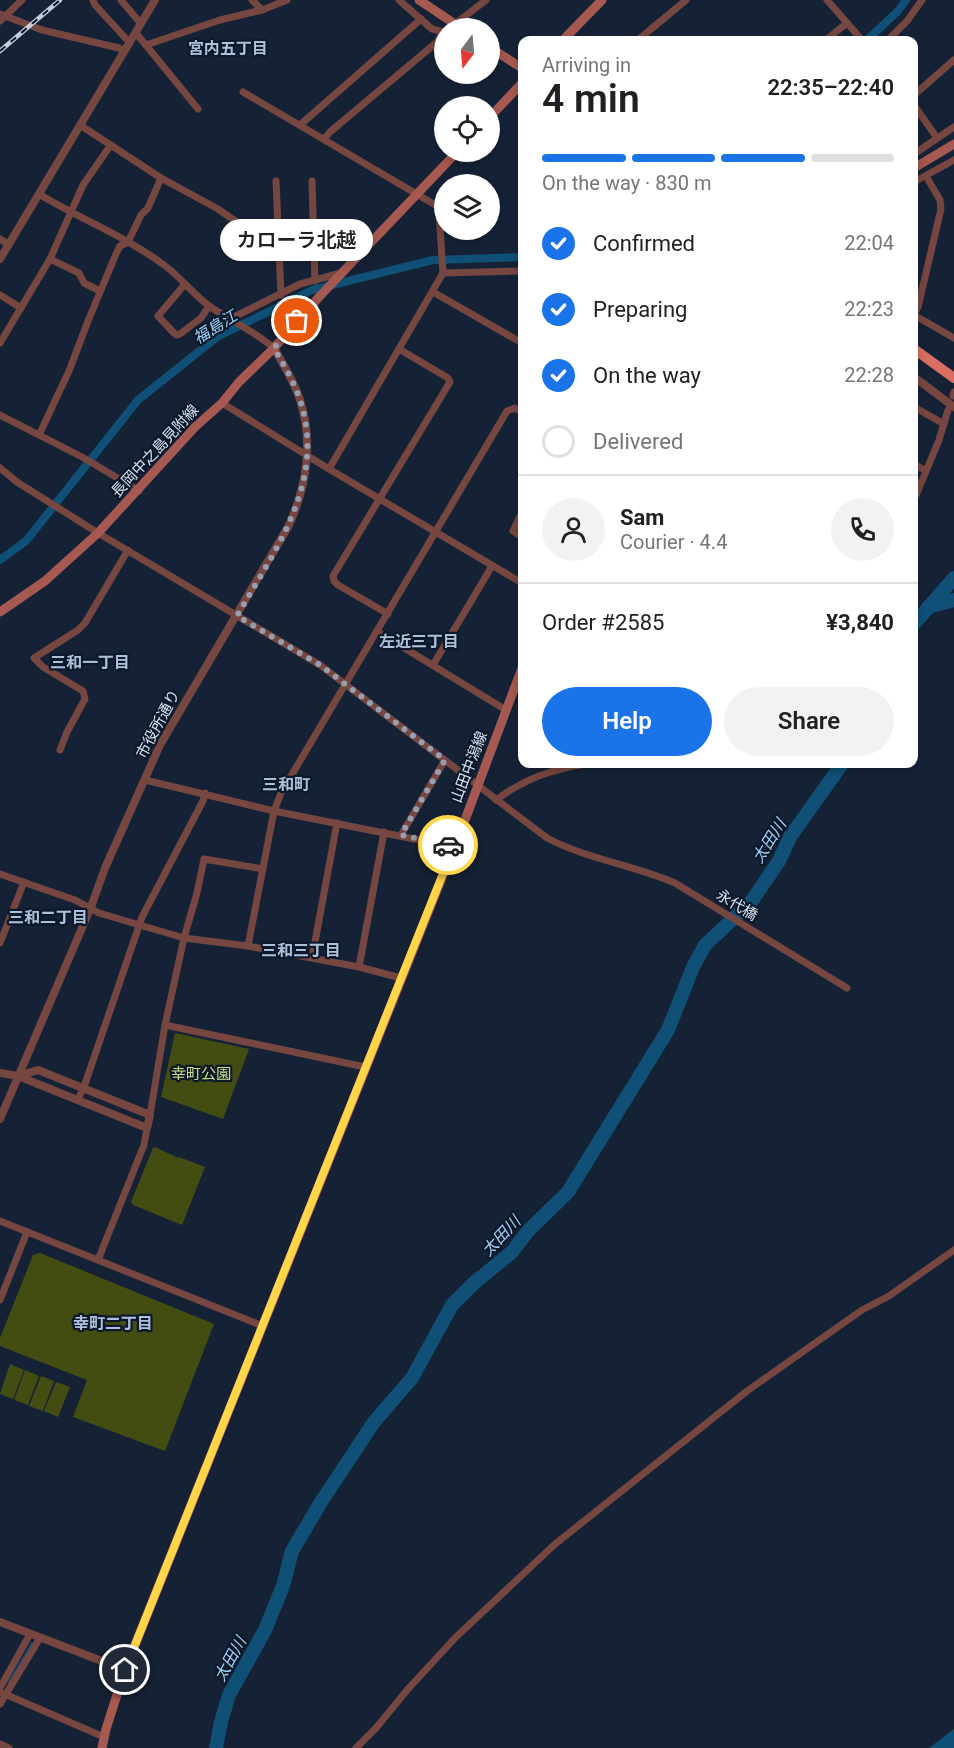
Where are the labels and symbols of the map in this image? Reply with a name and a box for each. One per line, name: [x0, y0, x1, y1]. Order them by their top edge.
north arrow: [434, 18, 500, 84]
district label: 宮内五丁目: [188, 39, 268, 58]
callout: カローラ北越: [220, 219, 374, 261]
pin: [271, 295, 322, 346]
water label: 福島江: [190, 305, 242, 348]
street label: 長岡中之島見附線: [107, 401, 203, 501]
district label: 左近三丁目: [379, 632, 459, 651]
district label: 三和一丁目: [50, 653, 130, 672]
street label: 市役所通り: [132, 687, 184, 761]
street label: 山田中潟線: [447, 729, 491, 805]
district label: 三和町: [262, 775, 310, 794]
water label: 太田川: [748, 814, 791, 866]
courier: [418, 815, 478, 875]
street label: 永代橋: [713, 886, 761, 924]
district label: 三和二丁目: [8, 908, 88, 927]
district label: 三和三丁目: [261, 941, 341, 960]
park label: 幸町公園: [171, 1065, 231, 1083]
water label: 太田川: [478, 1211, 526, 1260]
district label: 幸町二丁目: [73, 1314, 153, 1333]
water label: 太田川: [210, 1632, 251, 1685]
pin: [99, 1644, 150, 1695]

